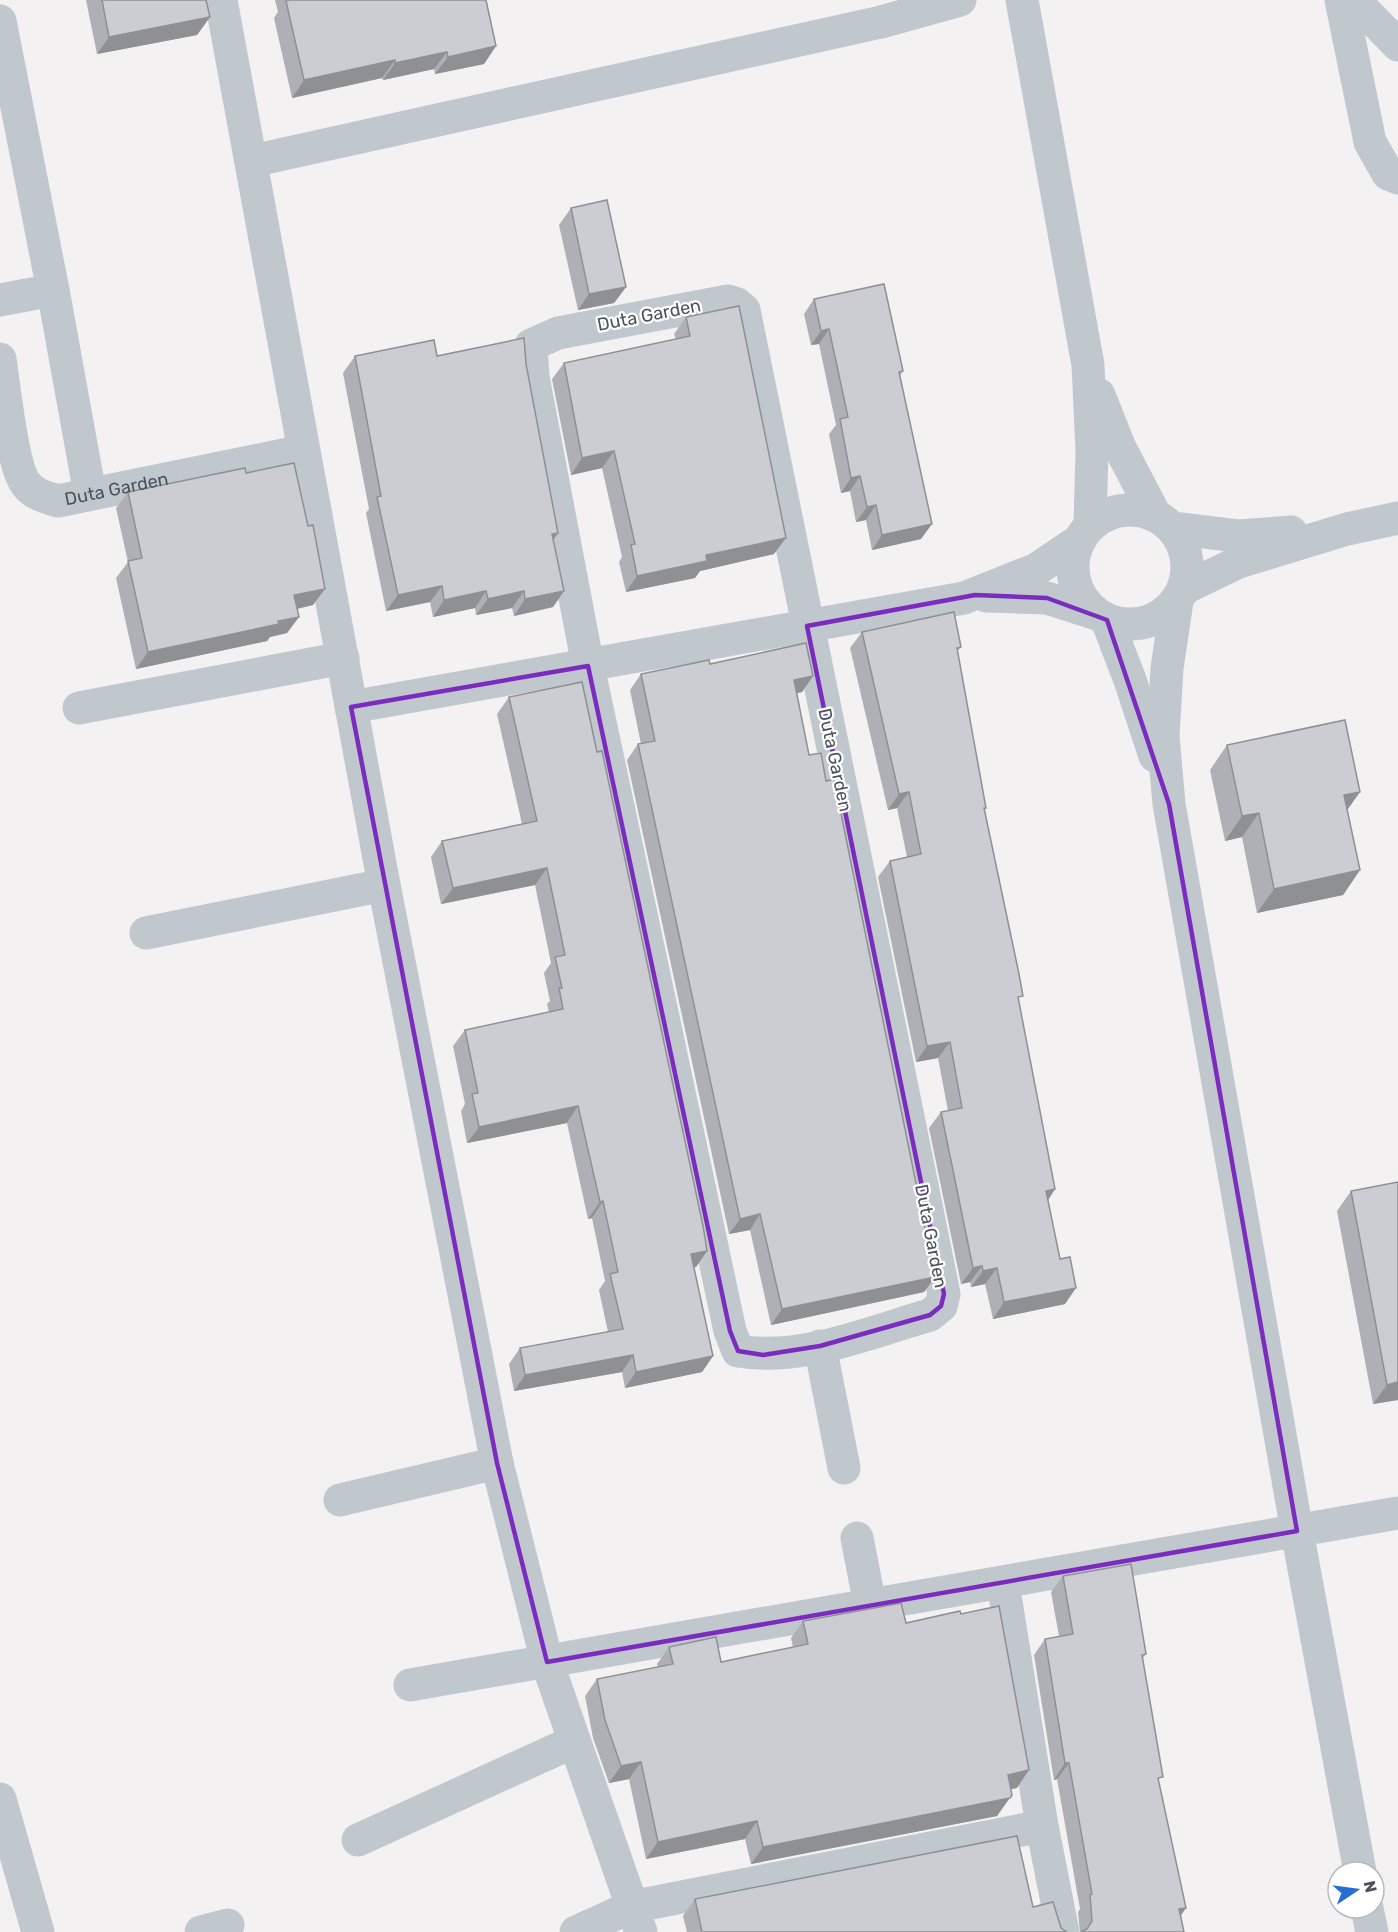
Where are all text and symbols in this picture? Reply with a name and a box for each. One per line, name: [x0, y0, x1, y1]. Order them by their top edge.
street label: Duta Garden: [595, 294, 703, 336]
street label: Duta Garden: [63, 468, 170, 510]
street label: Duta Garden: [813, 706, 857, 814]
street label: Duta Garden: [910, 1182, 952, 1290]
north arrow: [1326, 1860, 1386, 1920]
text: N: [1360, 1879, 1381, 1894]

